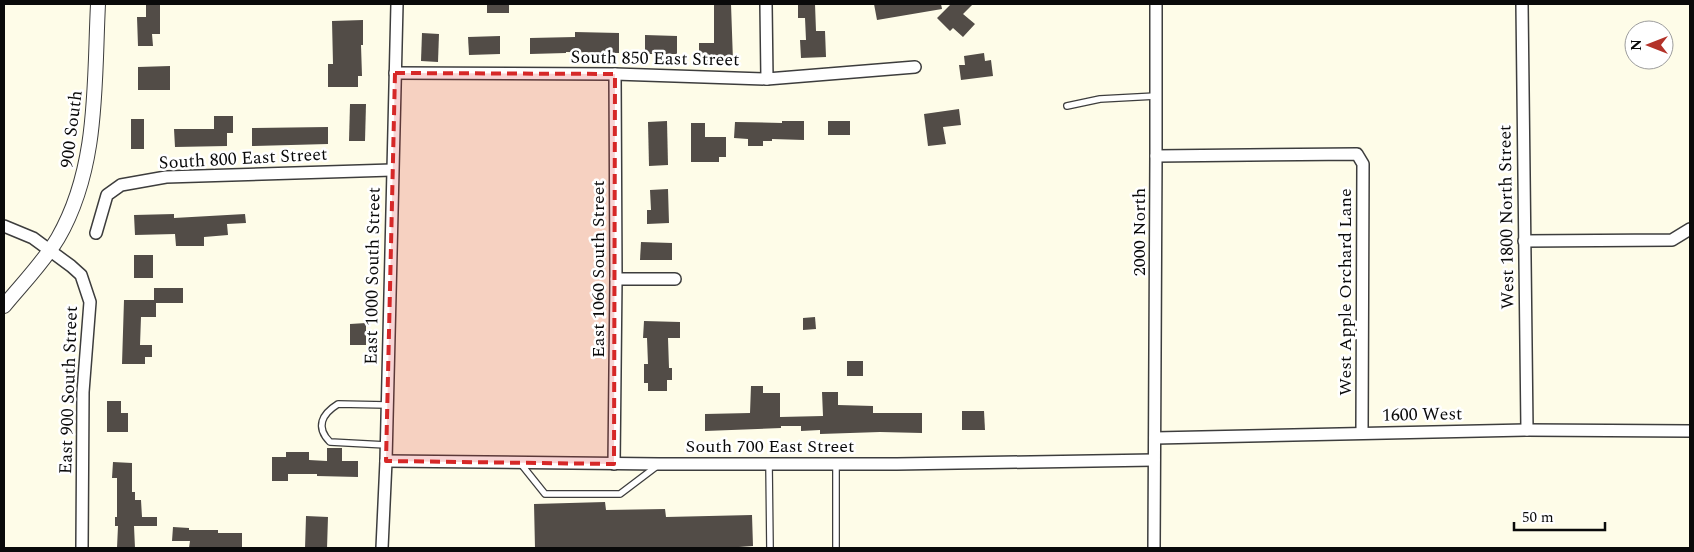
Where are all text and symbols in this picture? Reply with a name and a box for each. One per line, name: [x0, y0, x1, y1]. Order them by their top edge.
north arrow: [1624, 20, 1674, 70]
text: N: [1626, 39, 1647, 51]
street label: South 850 East Street: [570, 44, 740, 73]
street label: 900 South: [53, 89, 90, 169]
street label: West 1800 North Street: [1491, 124, 1522, 310]
street label: South 800 East Street: [158, 141, 328, 176]
street label: East 1060 South Street: [585, 180, 612, 358]
street label: East 1000 South Street: [357, 187, 388, 365]
street label: 2000 North: [1126, 188, 1153, 276]
street label: West Apple Orchard Lane: [1332, 188, 1359, 396]
street label: East 900 South Street: [52, 305, 85, 475]
street label: 1600 West: [1382, 400, 1462, 429]
street label: South 700 East Street: [686, 433, 854, 460]
scale bar: [1514, 500, 1605, 532]
text: 50 m: [1522, 506, 1554, 529]

